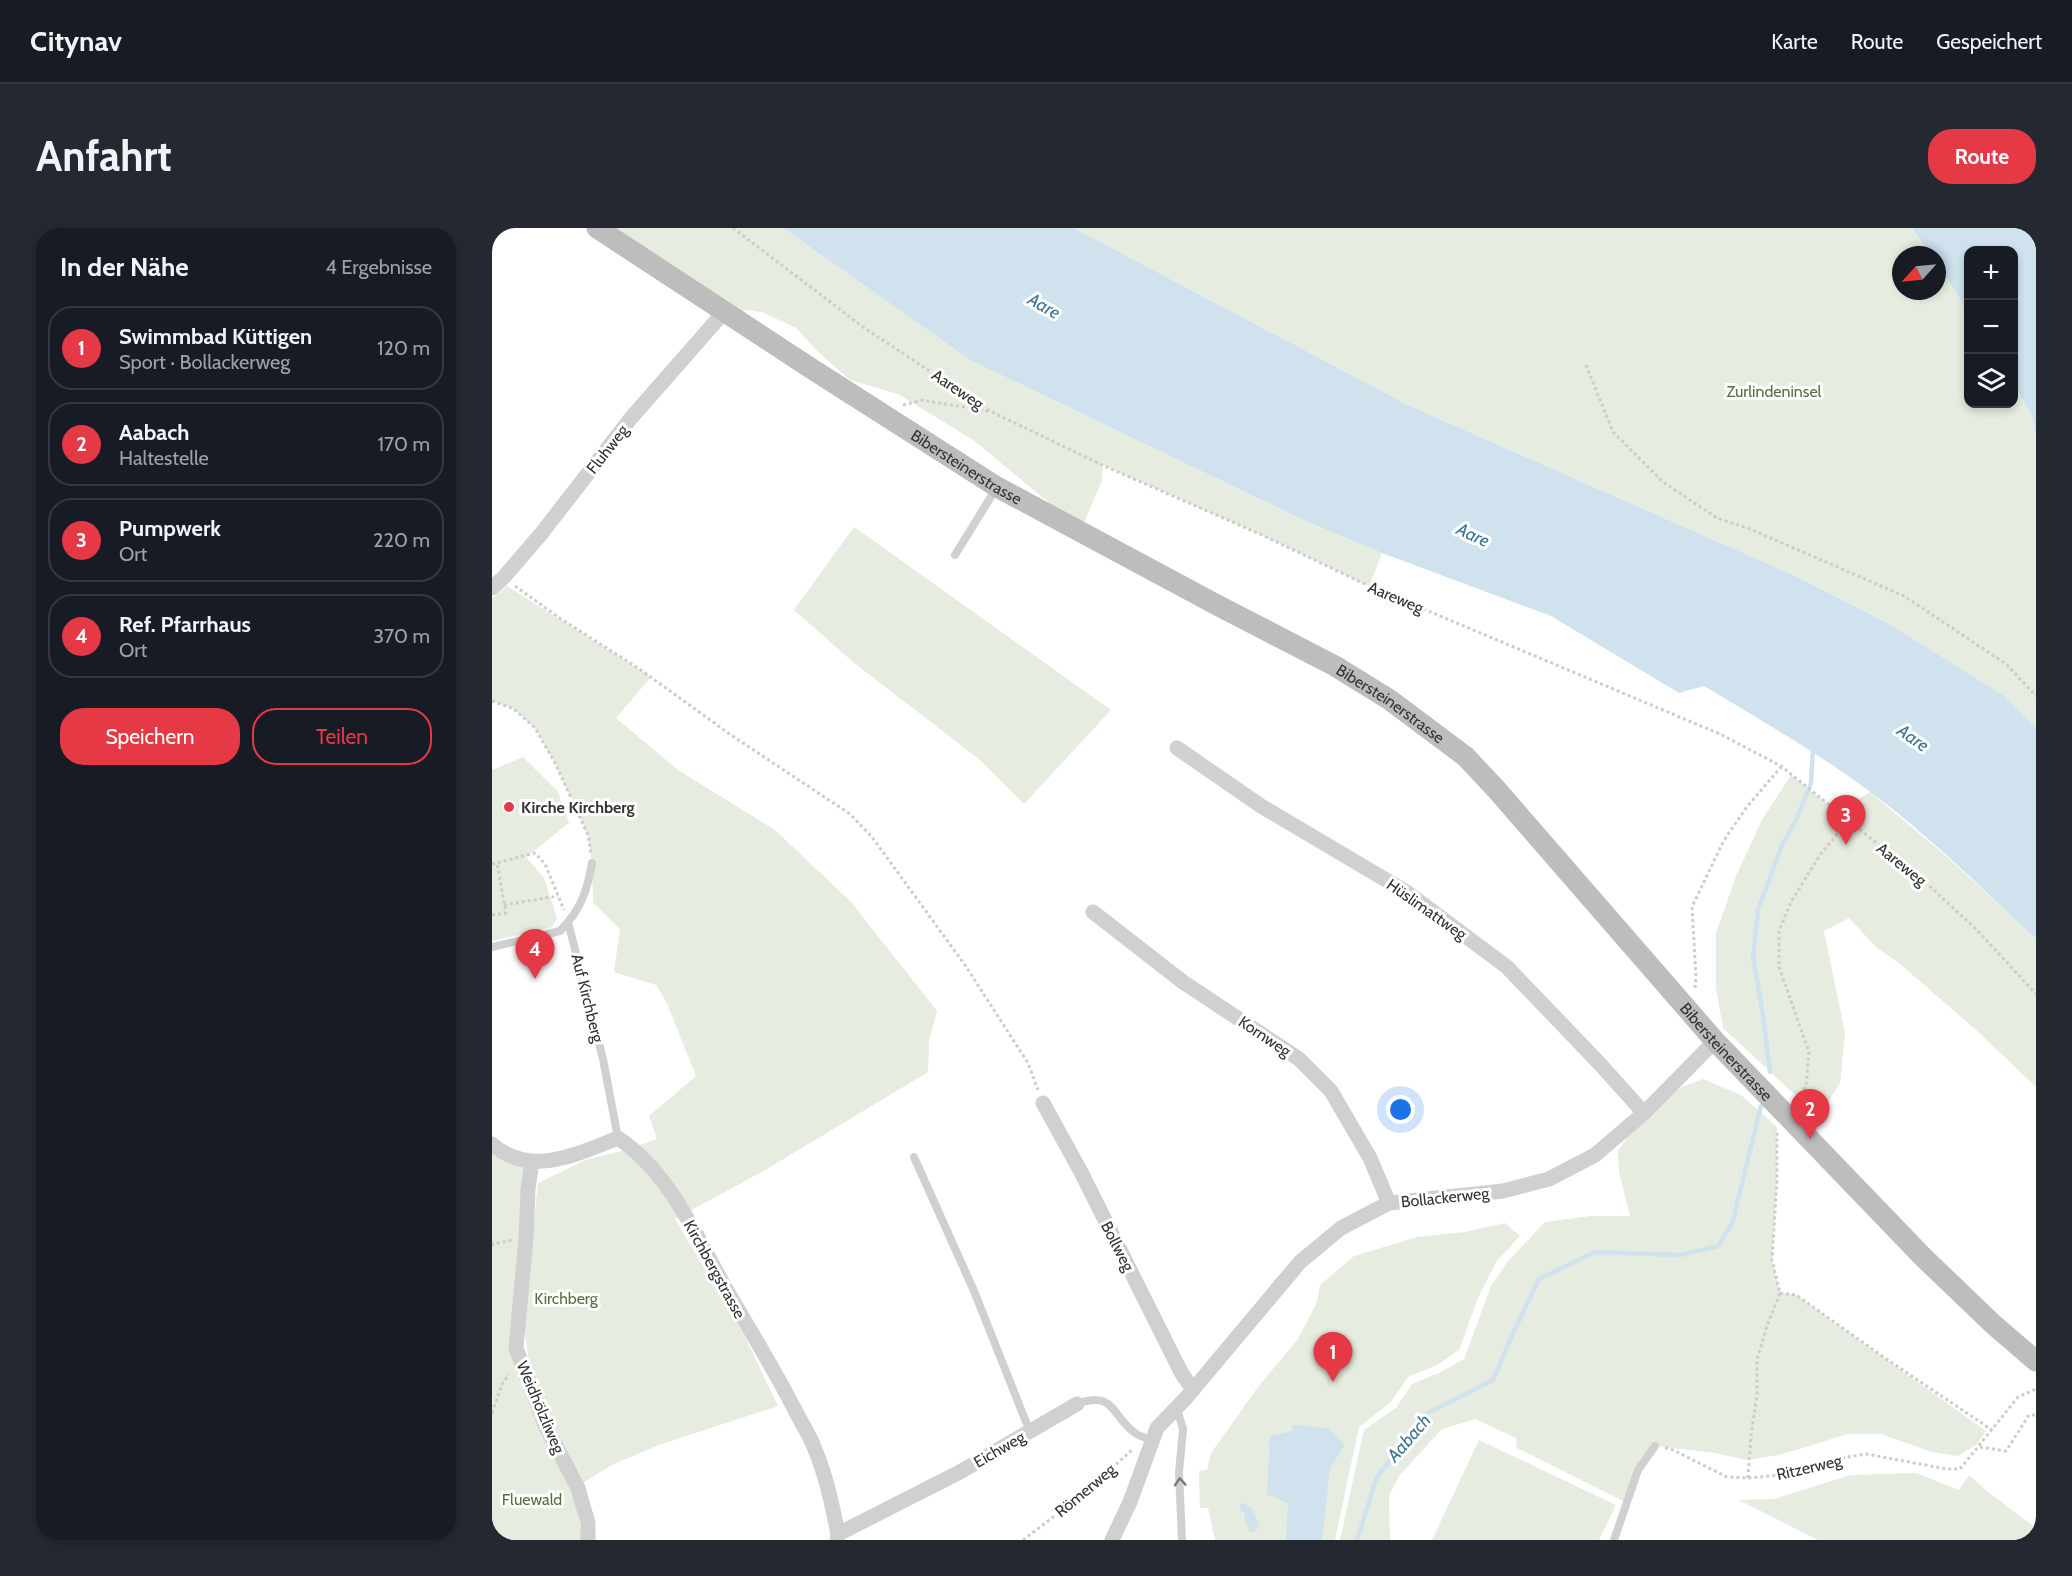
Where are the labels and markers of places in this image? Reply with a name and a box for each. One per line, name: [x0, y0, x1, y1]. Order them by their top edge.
pin: 3: [1826, 796, 1866, 845]
place label: Kirche Kirchberg: [521, 798, 635, 817]
marker: Kirche Kirchberg: [502, 800, 516, 814]
pin: 4: [516, 930, 555, 979]
pin: 2: [1790, 1090, 1830, 1139]
pin: 1: [1314, 1332, 1352, 1382]

